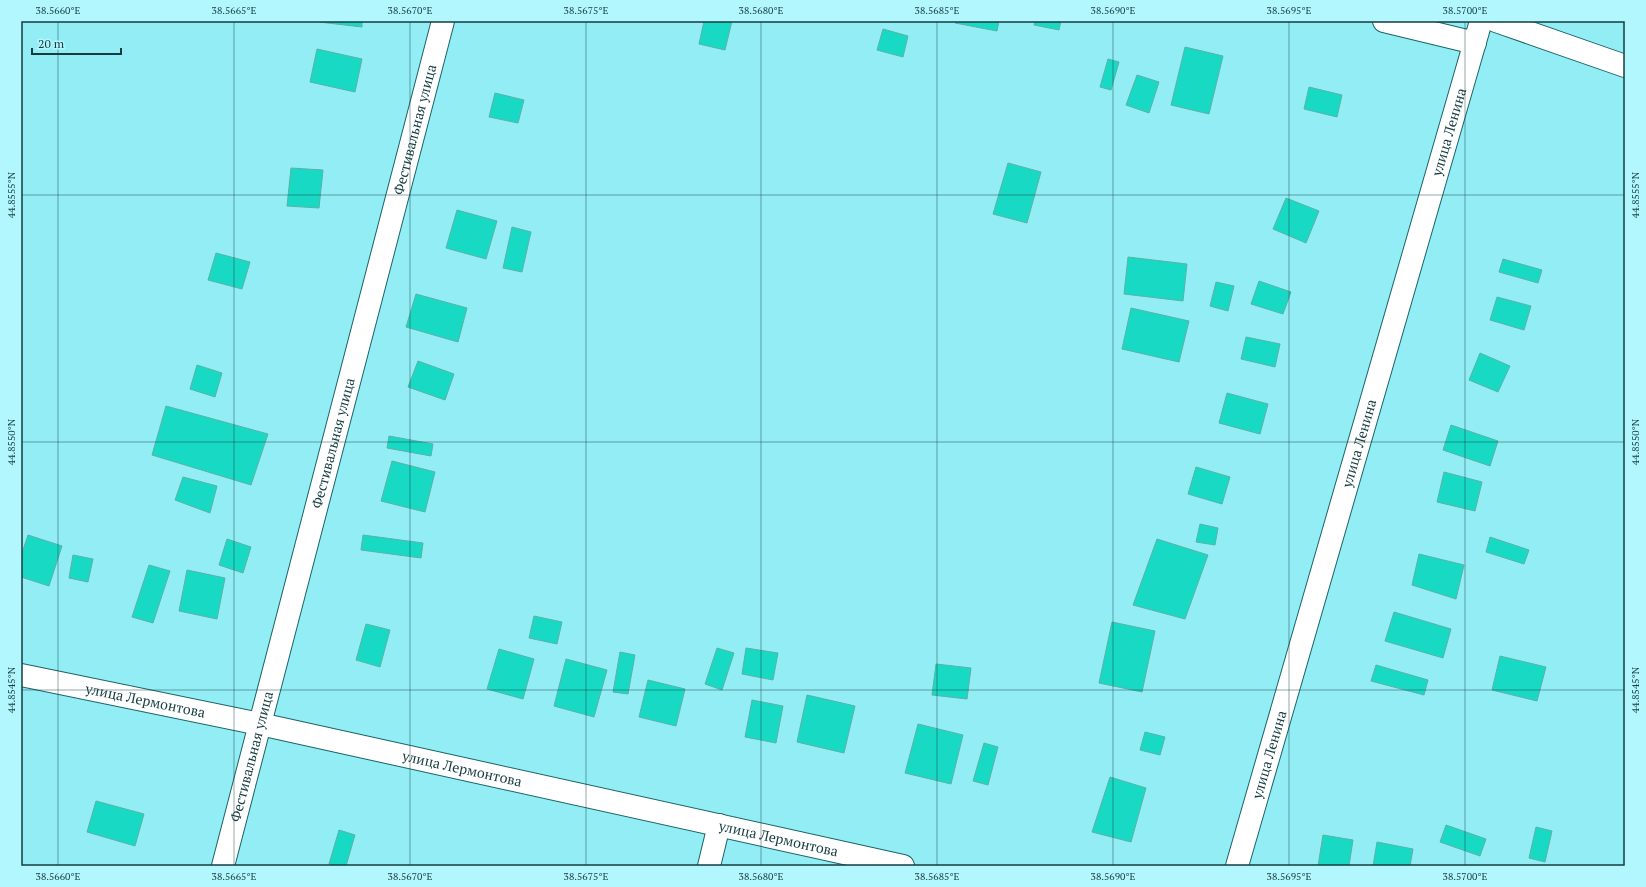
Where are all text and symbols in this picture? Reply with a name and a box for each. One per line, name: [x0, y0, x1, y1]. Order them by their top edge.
text: 38.5660°E: [36, 4, 81, 17]
text: 38.5665°E: [212, 4, 257, 17]
text: 38.5670°E: [388, 4, 433, 17]
text: 38.5675°E: [564, 4, 609, 17]
text: 38.5680°E: [739, 4, 784, 17]
text: 38.5685°E: [915, 4, 960, 17]
text: 38.5690°E: [1091, 4, 1136, 17]
text: 38.5695°E: [1267, 4, 1312, 17]
text: 38.5700°E: [1443, 4, 1488, 17]
scale bar: [32, 30, 121, 56]
text: 20 m: [38, 36, 65, 51]
street label: Фестивальная улица: [388, 62, 440, 197]
street label: улица Ленина: [1426, 85, 1470, 179]
text: 44.8555°N: [5, 171, 18, 218]
text: 44.8555°N: [1629, 171, 1642, 218]
street label: Фестивальная улица: [307, 376, 359, 510]
street label: улица Ленина: [1337, 397, 1380, 490]
text: 44.8550°N: [5, 418, 18, 465]
text: 44.8550°N: [1629, 418, 1642, 465]
text: 44.8545°N: [5, 666, 18, 713]
text: 44.8545°N: [1629, 666, 1642, 713]
street label: улица Лермонтова: [83, 678, 207, 722]
street label: Фестивальная улица: [225, 689, 277, 824]
street label: улица Ленина: [1247, 708, 1290, 802]
street label: улица Лермонтова: [400, 746, 524, 791]
street label: улица Лермонтова: [716, 815, 840, 860]
text: 38.5660°E: [36, 870, 81, 883]
text: 38.5665°E: [212, 870, 257, 883]
text: 38.5670°E: [388, 870, 433, 883]
text: 38.5675°E: [564, 870, 609, 883]
text: 38.5680°E: [739, 870, 784, 883]
text: 38.5685°E: [915, 870, 960, 883]
text: 38.5690°E: [1091, 870, 1136, 883]
text: 38.5695°E: [1267, 870, 1312, 883]
text: 38.5700°E: [1443, 870, 1488, 883]

